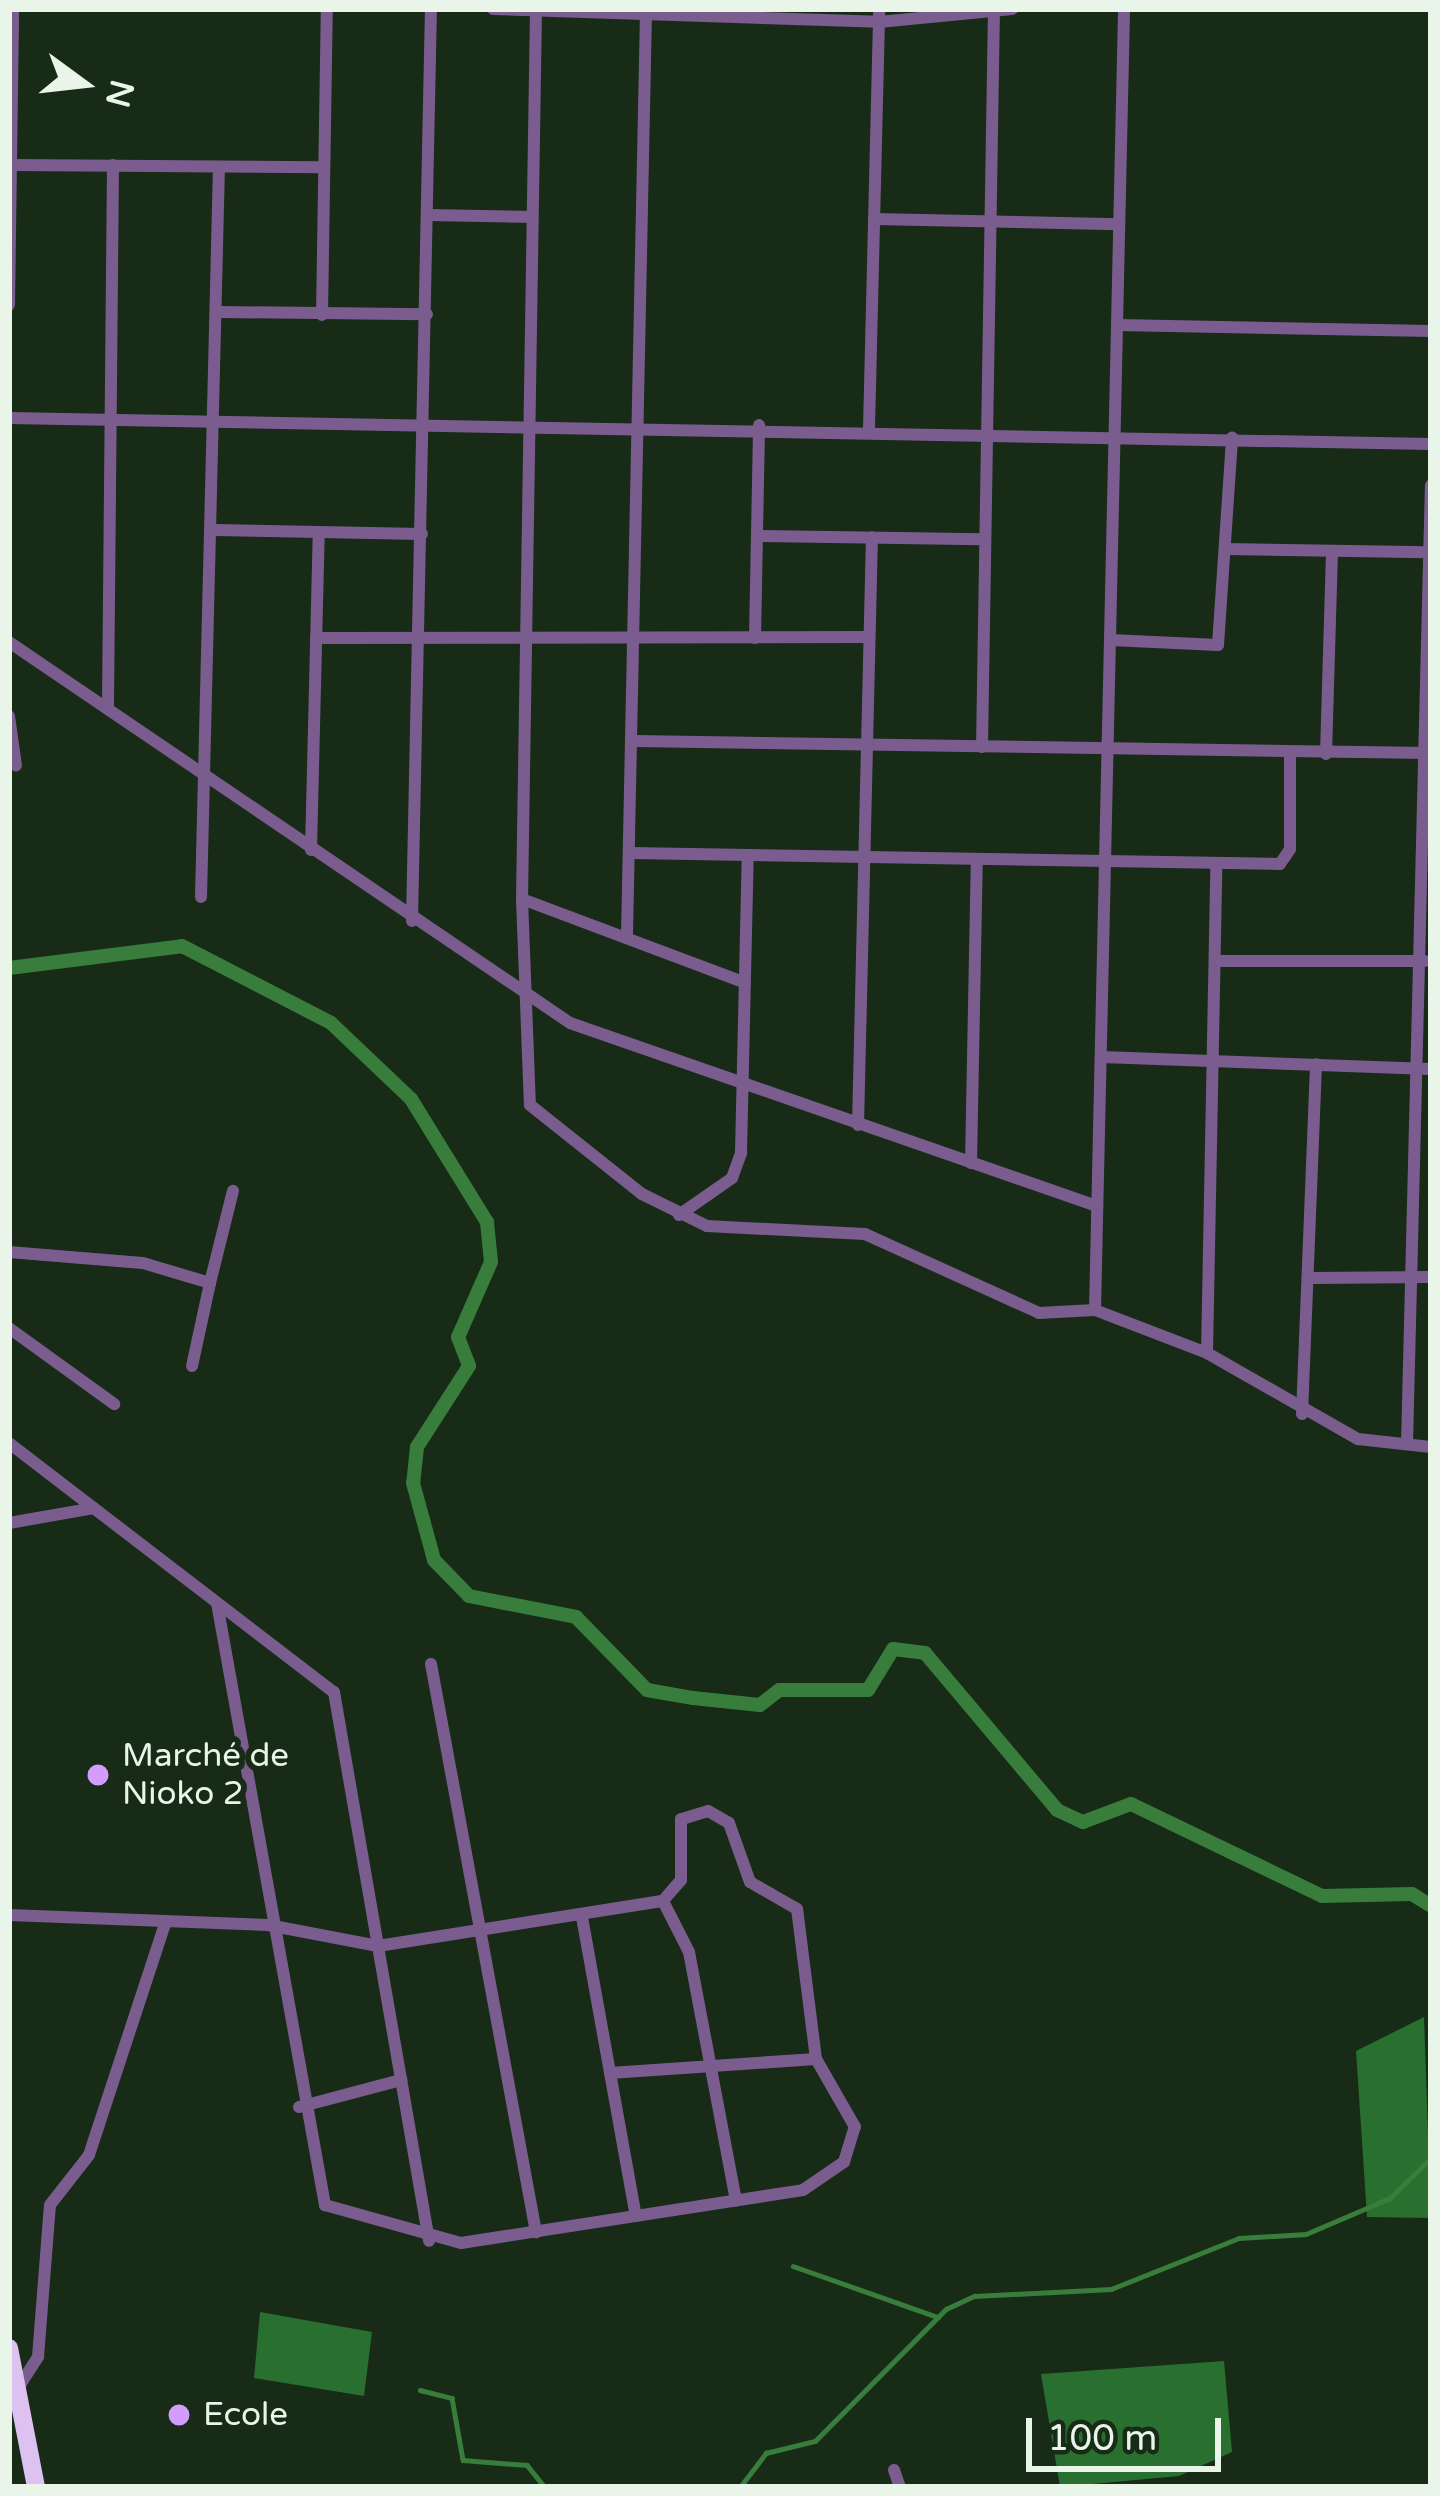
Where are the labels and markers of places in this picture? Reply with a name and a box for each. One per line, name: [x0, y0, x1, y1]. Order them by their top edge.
place label: Marché de Nioko 2: [122, 1736, 289, 1814]
marker: Marché de Nioko 2: [85, 1762, 111, 1788]
place label: Ecole: [203, 2395, 288, 2435]
marker: Ecole: [166, 2402, 192, 2428]

